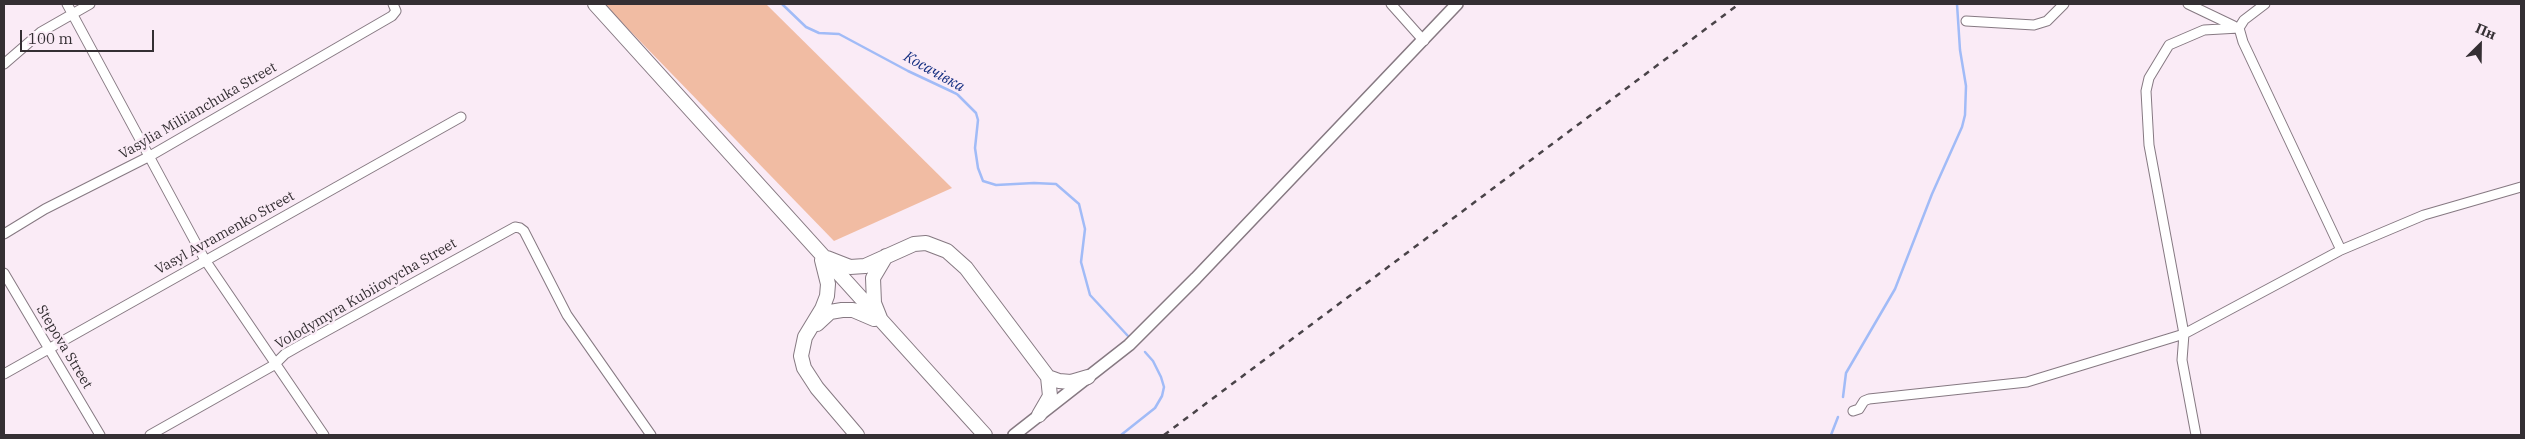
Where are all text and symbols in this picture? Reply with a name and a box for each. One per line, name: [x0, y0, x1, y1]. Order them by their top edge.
text: Пн: [2473, 19, 2499, 44]
scale bar: [22, 20, 156, 52]
north arrow: [2455, 20, 2505, 70]
text: 100 m: [28, 29, 73, 48]
water label: Косачівка: [900, 48, 968, 96]
street label: Vasylia Miliianchuka Street: [116, 59, 280, 163]
street label: Vasyl Avramenko Street: [152, 188, 298, 278]
street label: Volodymyra Kubiiovycha Street: [272, 235, 460, 353]
street label: Stepova Street: [32, 302, 96, 392]

